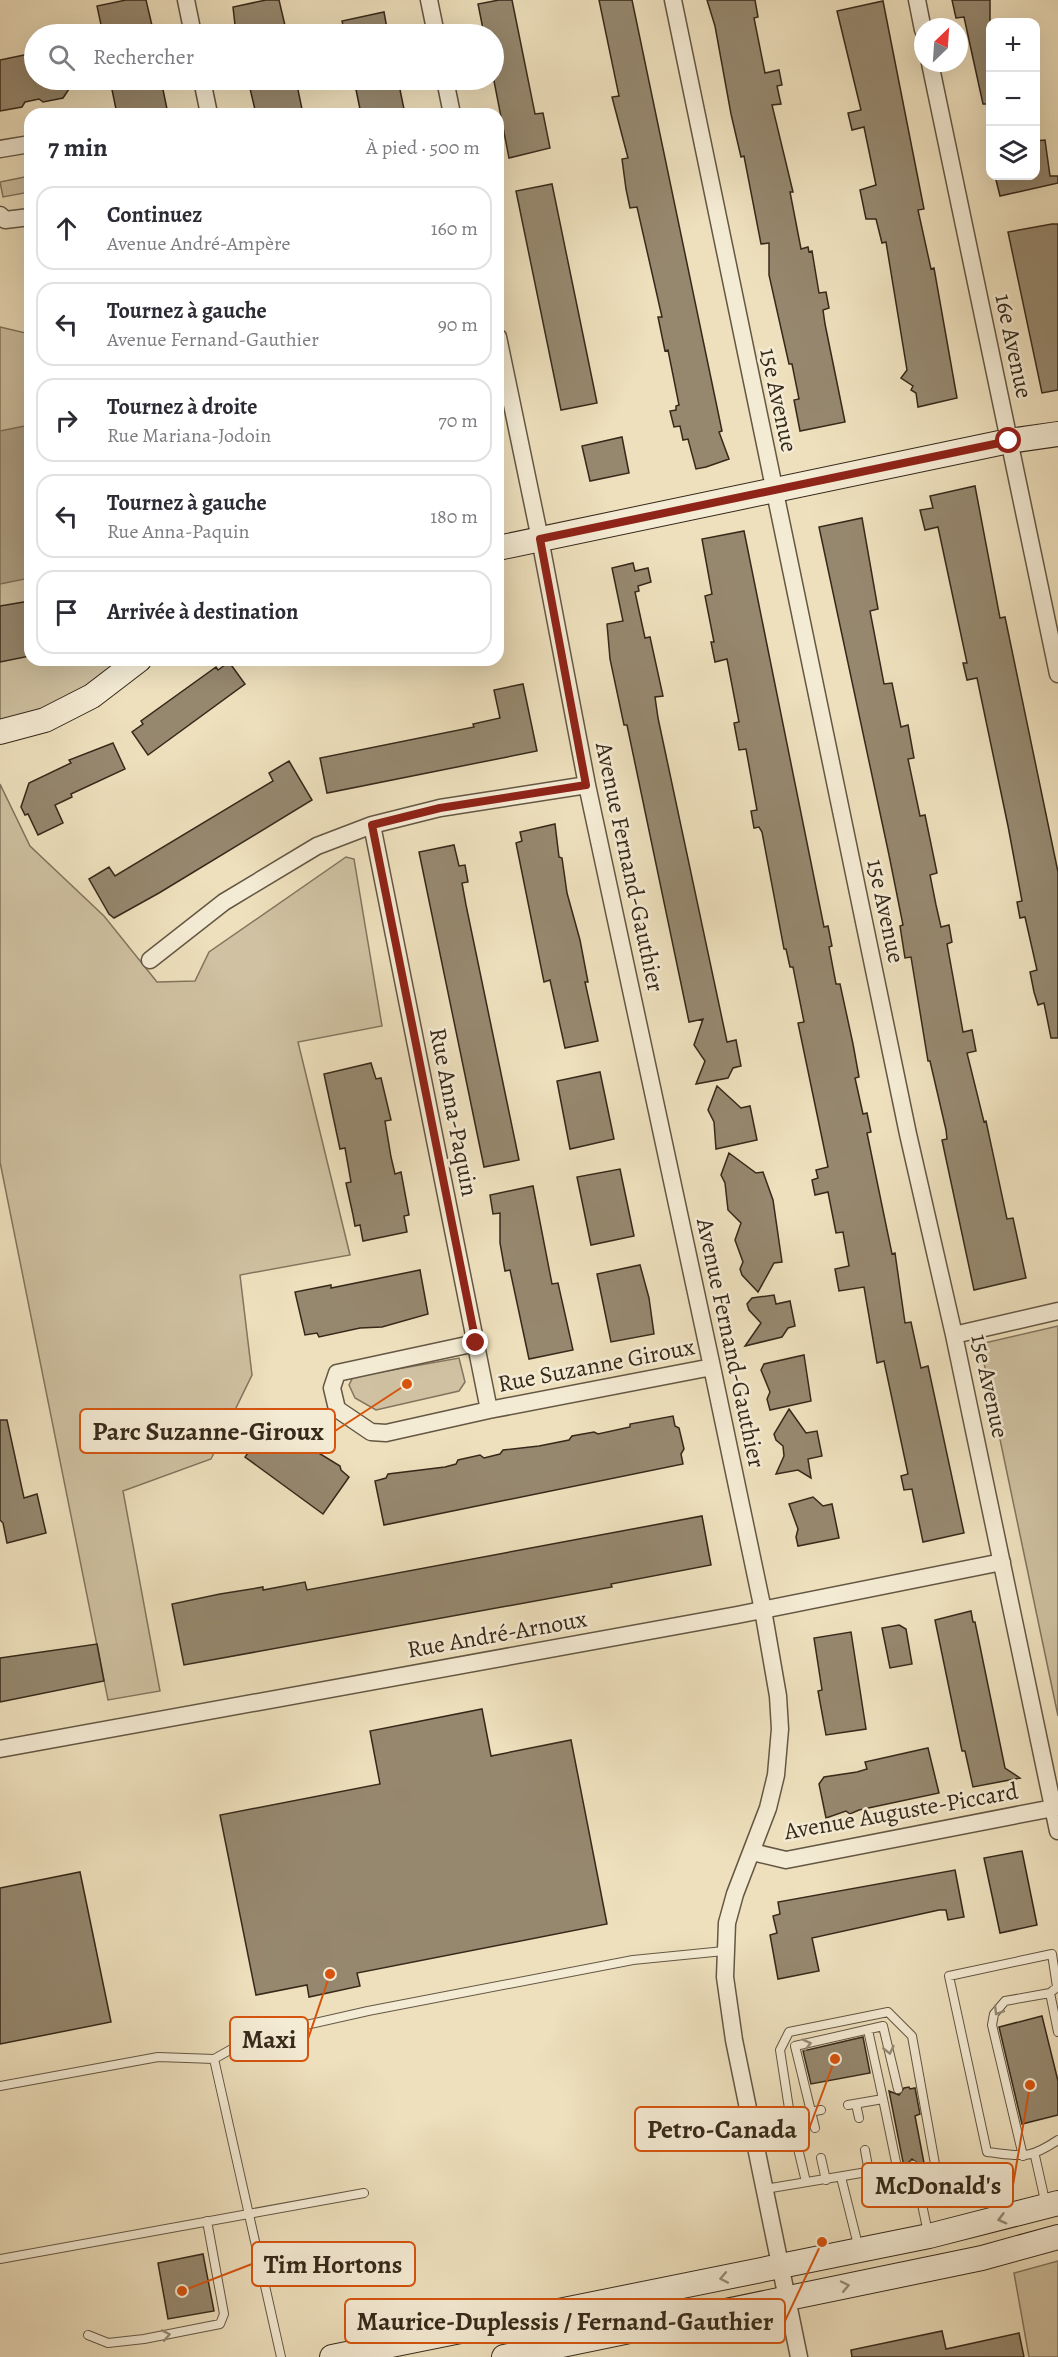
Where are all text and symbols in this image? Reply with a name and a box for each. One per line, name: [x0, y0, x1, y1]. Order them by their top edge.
north arrow: [914, 18, 968, 72]
map controls: [986, 18, 1040, 180]
button: +: [986, 18, 1040, 72]
search box: [24, 24, 504, 90]
icon: search: [45, 41, 78, 74]
text: Rechercher: [93, 42, 194, 72]
button: −: [986, 72, 1040, 126]
button: layers: [986, 126, 1040, 180]
text: 7 min: [48, 130, 108, 165]
text: À pied · 500 m: [366, 134, 480, 161]
text: Continuez: [107, 200, 202, 230]
icon: ahead: [50, 212, 83, 245]
text: 160 m: [431, 215, 478, 242]
text: Avenue André-Ampère: [107, 230, 290, 257]
street label: 16e Avenue: [987, 291, 1041, 401]
text: Tournez à gauche: [107, 296, 267, 326]
icon: left: [50, 308, 83, 341]
text: 90 m: [438, 311, 478, 338]
text: Avenue Fernand-Gauthier: [107, 326, 319, 353]
street label: 15e Avenue: [752, 345, 806, 455]
text: Tournez à droite: [107, 392, 258, 422]
icon: right: [50, 404, 83, 437]
text: 70 m: [438, 407, 478, 434]
text: Rue Mariana-Jodoin: [107, 422, 271, 449]
route start: [995, 427, 1021, 453]
text: Tournez à gauche: [107, 488, 267, 518]
icon: left: [50, 500, 83, 533]
text: 180 m: [430, 503, 478, 530]
text: Rue Anna-Paquin: [107, 518, 250, 545]
icon: arrive: [50, 596, 83, 629]
text: Arrivée à destination: [107, 597, 298, 627]
street label: Avenue Fernand-Gauthier: [588, 738, 672, 995]
street label: 15e Avenue: [859, 856, 913, 966]
street label: Rue Anna-Paquin: [422, 1025, 486, 1199]
street label: Avenue Fernand-Gauthier: [689, 1214, 773, 1471]
route end: [462, 1329, 488, 1355]
street label: Rue Suzanne Giroux: [495, 1330, 698, 1400]
street label: 15e Avenue: [963, 1331, 1017, 1441]
callout: Parc Suzanne-Giroux: [80, 1409, 335, 1453]
text: Parc Suzanne-Giroux: [92, 1414, 324, 1449]
street label: Rue André-Arnoux: [405, 1602, 590, 1666]
street label: Avenue Auguste-Piccard: [781, 1775, 1021, 1848]
one-way arrow: [995, 2005, 1006, 2016]
callout: Maxi: [230, 2017, 308, 2061]
text: Maxi: [242, 2022, 296, 2057]
one-way arrow: [802, 2038, 812, 2051]
one-way arrow: [881, 2045, 894, 2055]
callout: Petro-Canada: [635, 2107, 809, 2151]
text: Petro-Canada: [647, 2112, 797, 2147]
callout: McDonald's: [862, 2163, 1013, 2207]
text: McDonald's: [875, 2168, 1001, 2203]
one-way arrow: [997, 2211, 1007, 2224]
callout: Tim Hortons: [252, 2242, 415, 2286]
text: Tim Hortons: [264, 2247, 402, 2282]
one-way arrow: [719, 2270, 729, 2283]
one-way arrow: [839, 2280, 849, 2293]
callout: Maurice-Duplessis / Fernand-Gauthier: [345, 2299, 785, 2343]
text: Maurice-Duplessis / Fernand-Gauthier: [357, 2304, 774, 2339]
one-way arrow: [160, 2329, 170, 2342]

